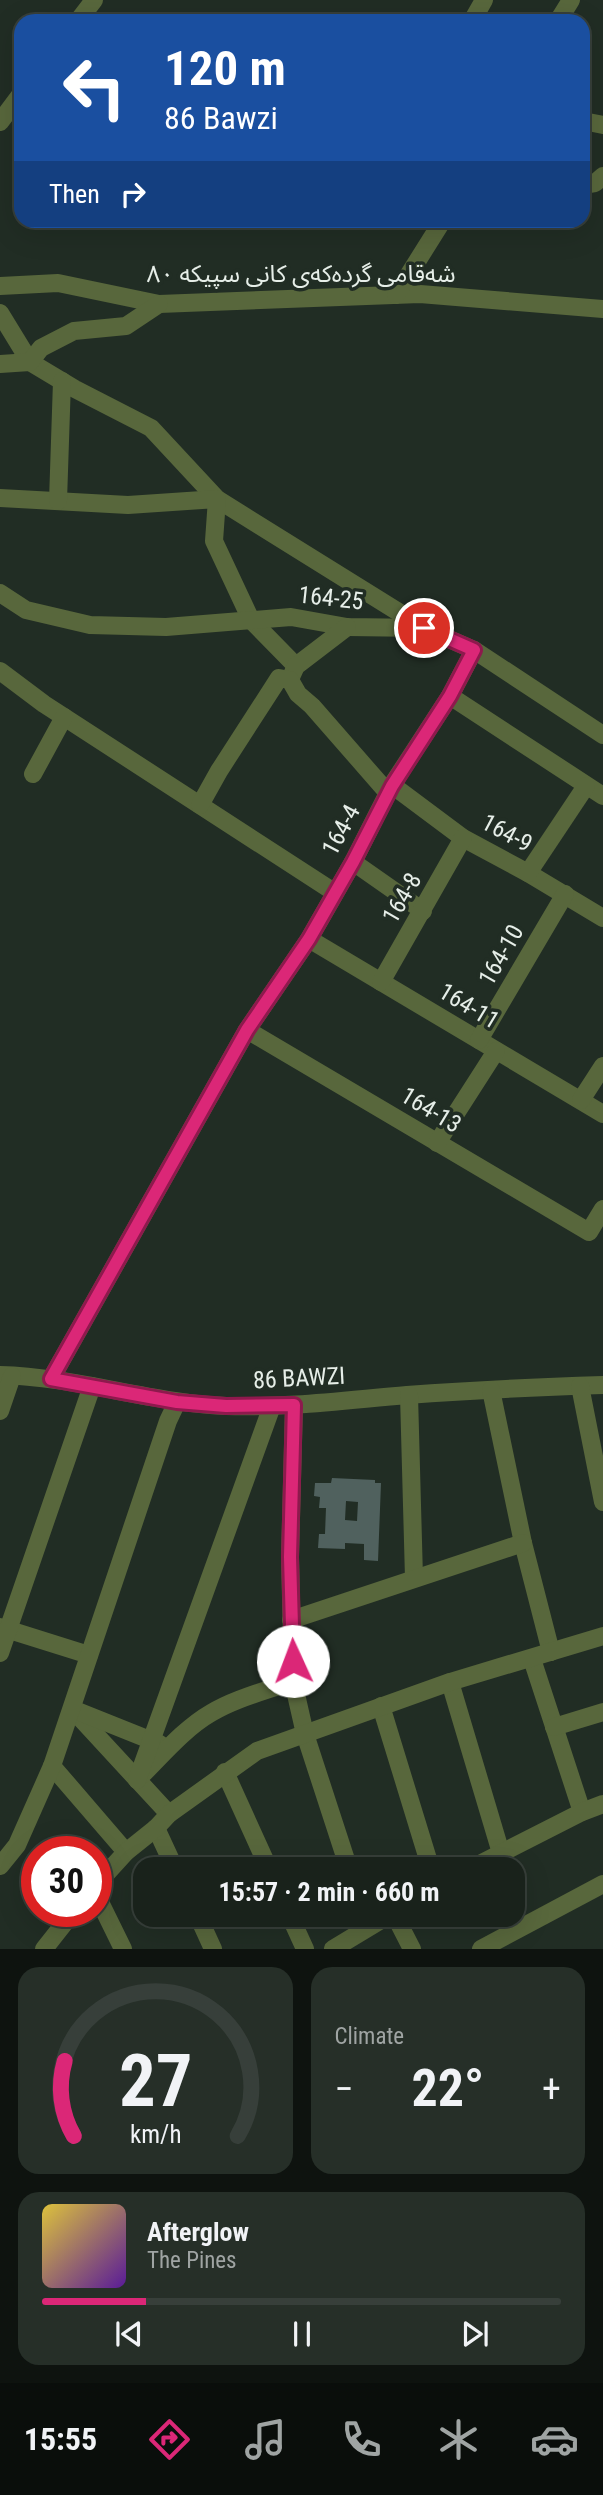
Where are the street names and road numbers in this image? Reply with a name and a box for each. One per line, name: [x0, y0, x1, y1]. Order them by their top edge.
street label: شەقامی گردەکەی کانی سپیکە ٨٠: [146, 260, 456, 289]
street label: 164-25: [297, 581, 365, 615]
street label: 164-4: [316, 800, 366, 860]
street label: 164-9: [477, 808, 537, 858]
street label: 164-8: [377, 868, 427, 928]
street label: 164-10: [473, 920, 529, 990]
street label: 164-11: [434, 977, 504, 1035]
street label: 164-13: [396, 1081, 466, 1139]
street label: 86 BAWZI: [252, 1362, 346, 1394]

